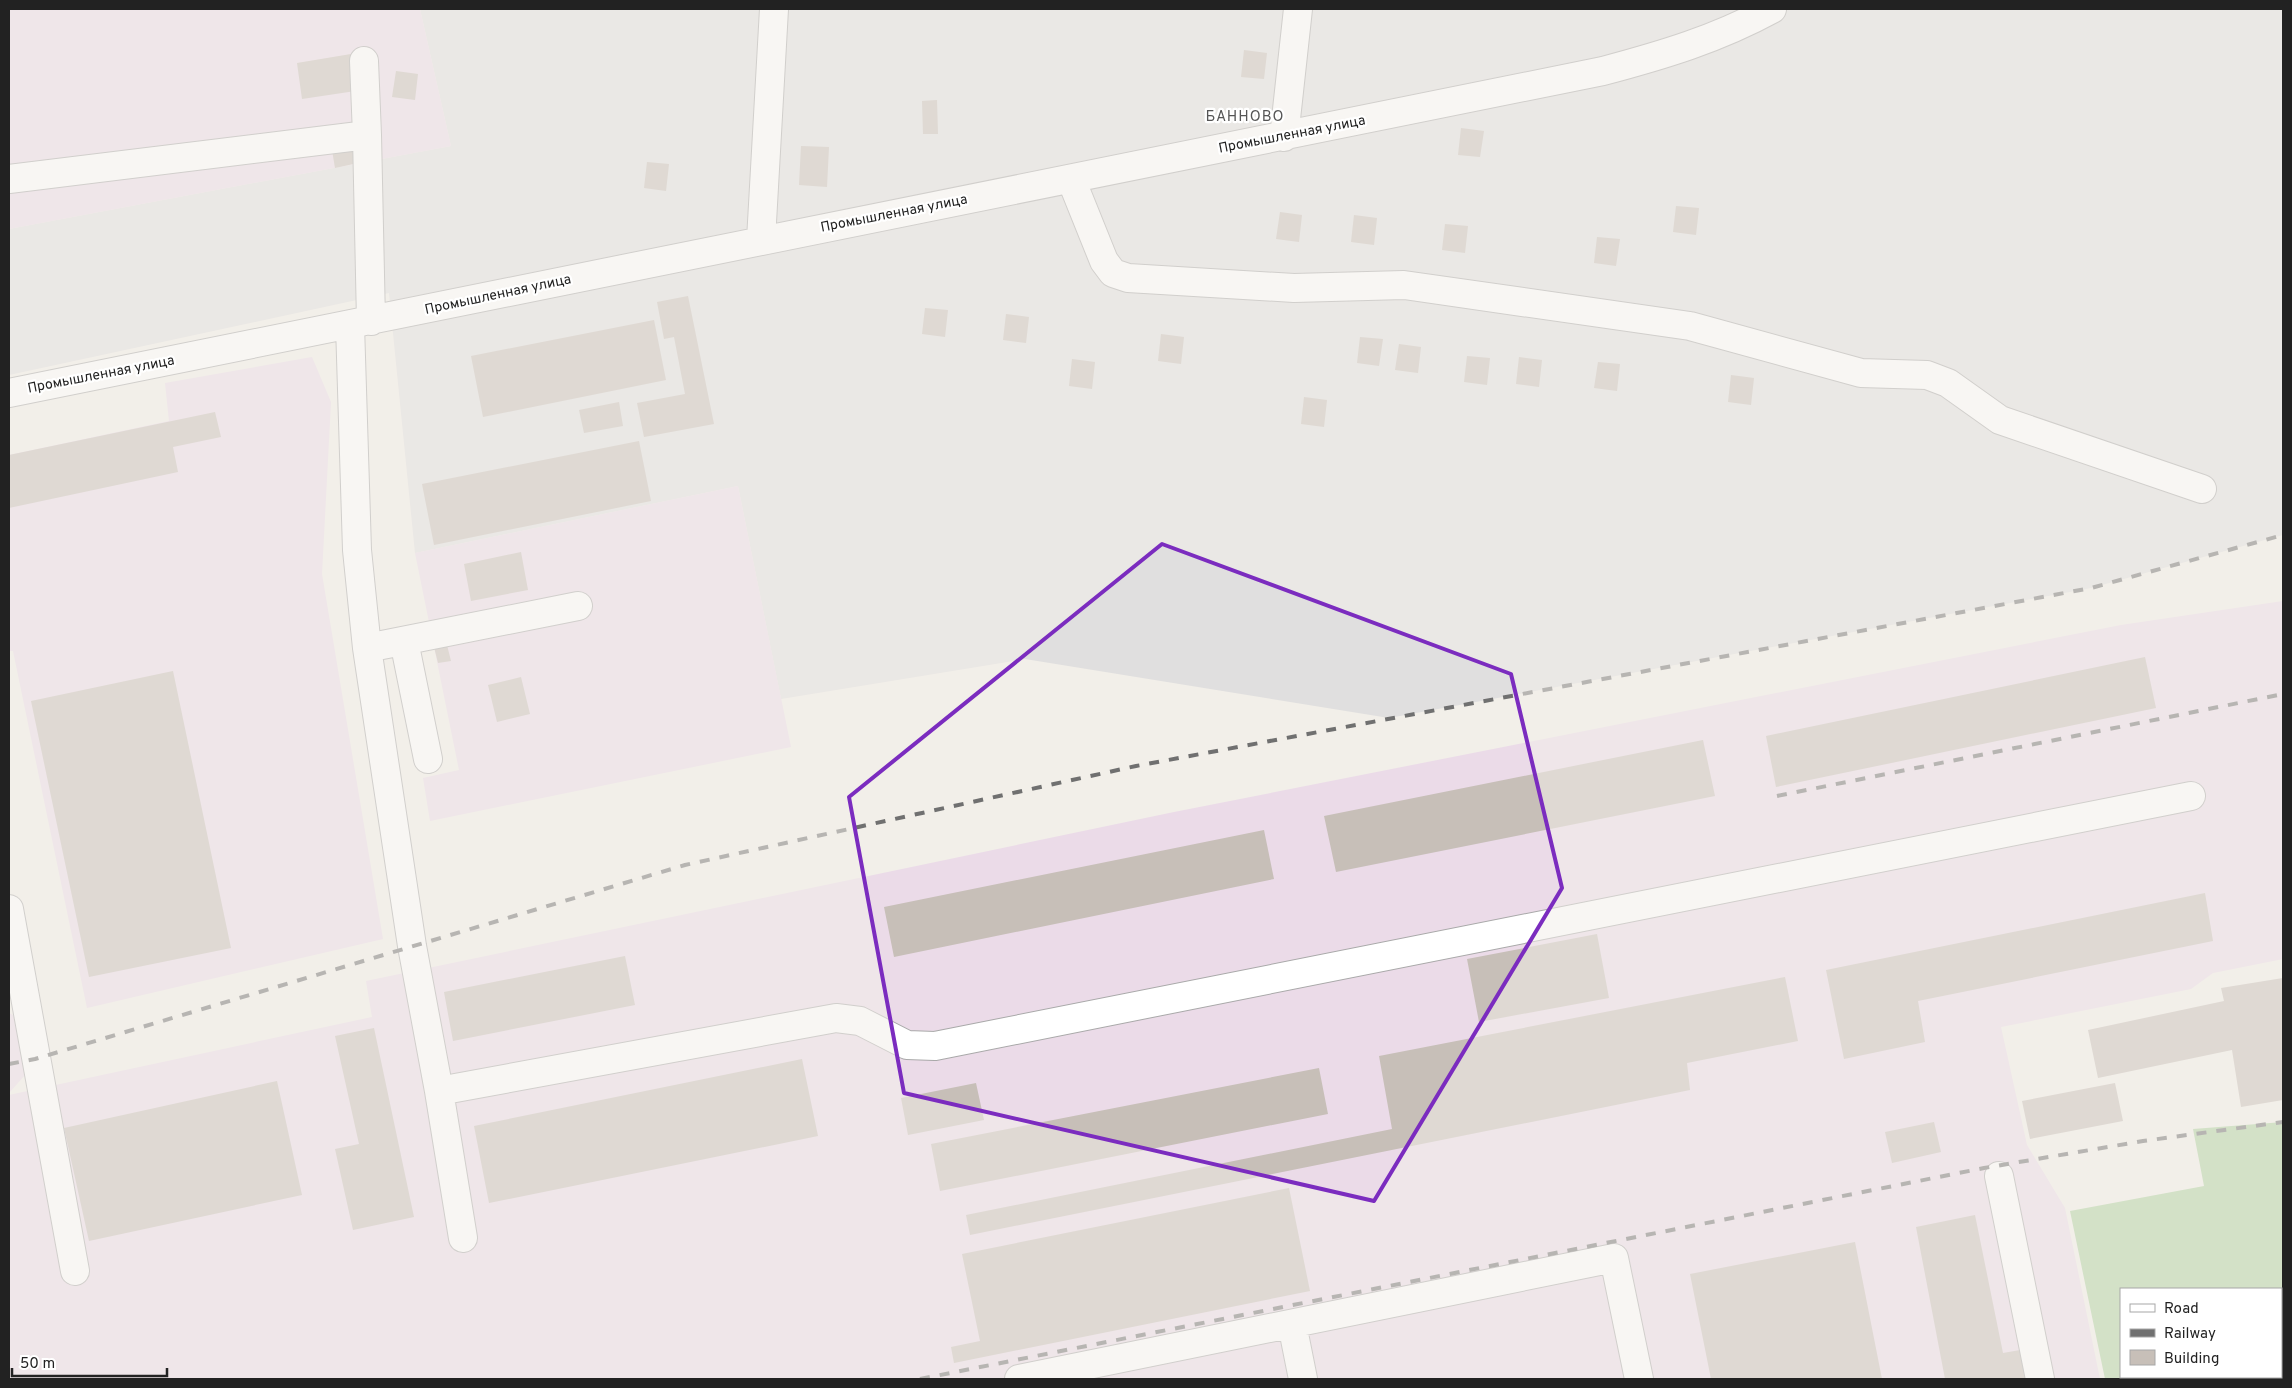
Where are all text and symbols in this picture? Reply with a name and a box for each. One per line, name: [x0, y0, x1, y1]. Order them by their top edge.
district label: БАННОВО: [1206, 108, 1284, 127]
street label: Промышленная улица: [1217, 112, 1367, 158]
street label: Промышленная улица: [819, 191, 969, 237]
street label: Промышленная улица: [423, 271, 573, 319]
street label: Промышленная улица: [26, 352, 176, 398]
legend: [2120, 1288, 2282, 1378]
text: Road: [2164, 1300, 2199, 1319]
text: Railway: [2164, 1325, 2216, 1344]
scale bar: [12, 1346, 168, 1378]
text: Building: [2164, 1350, 2219, 1369]
text: 50 m: [20, 1355, 55, 1374]

